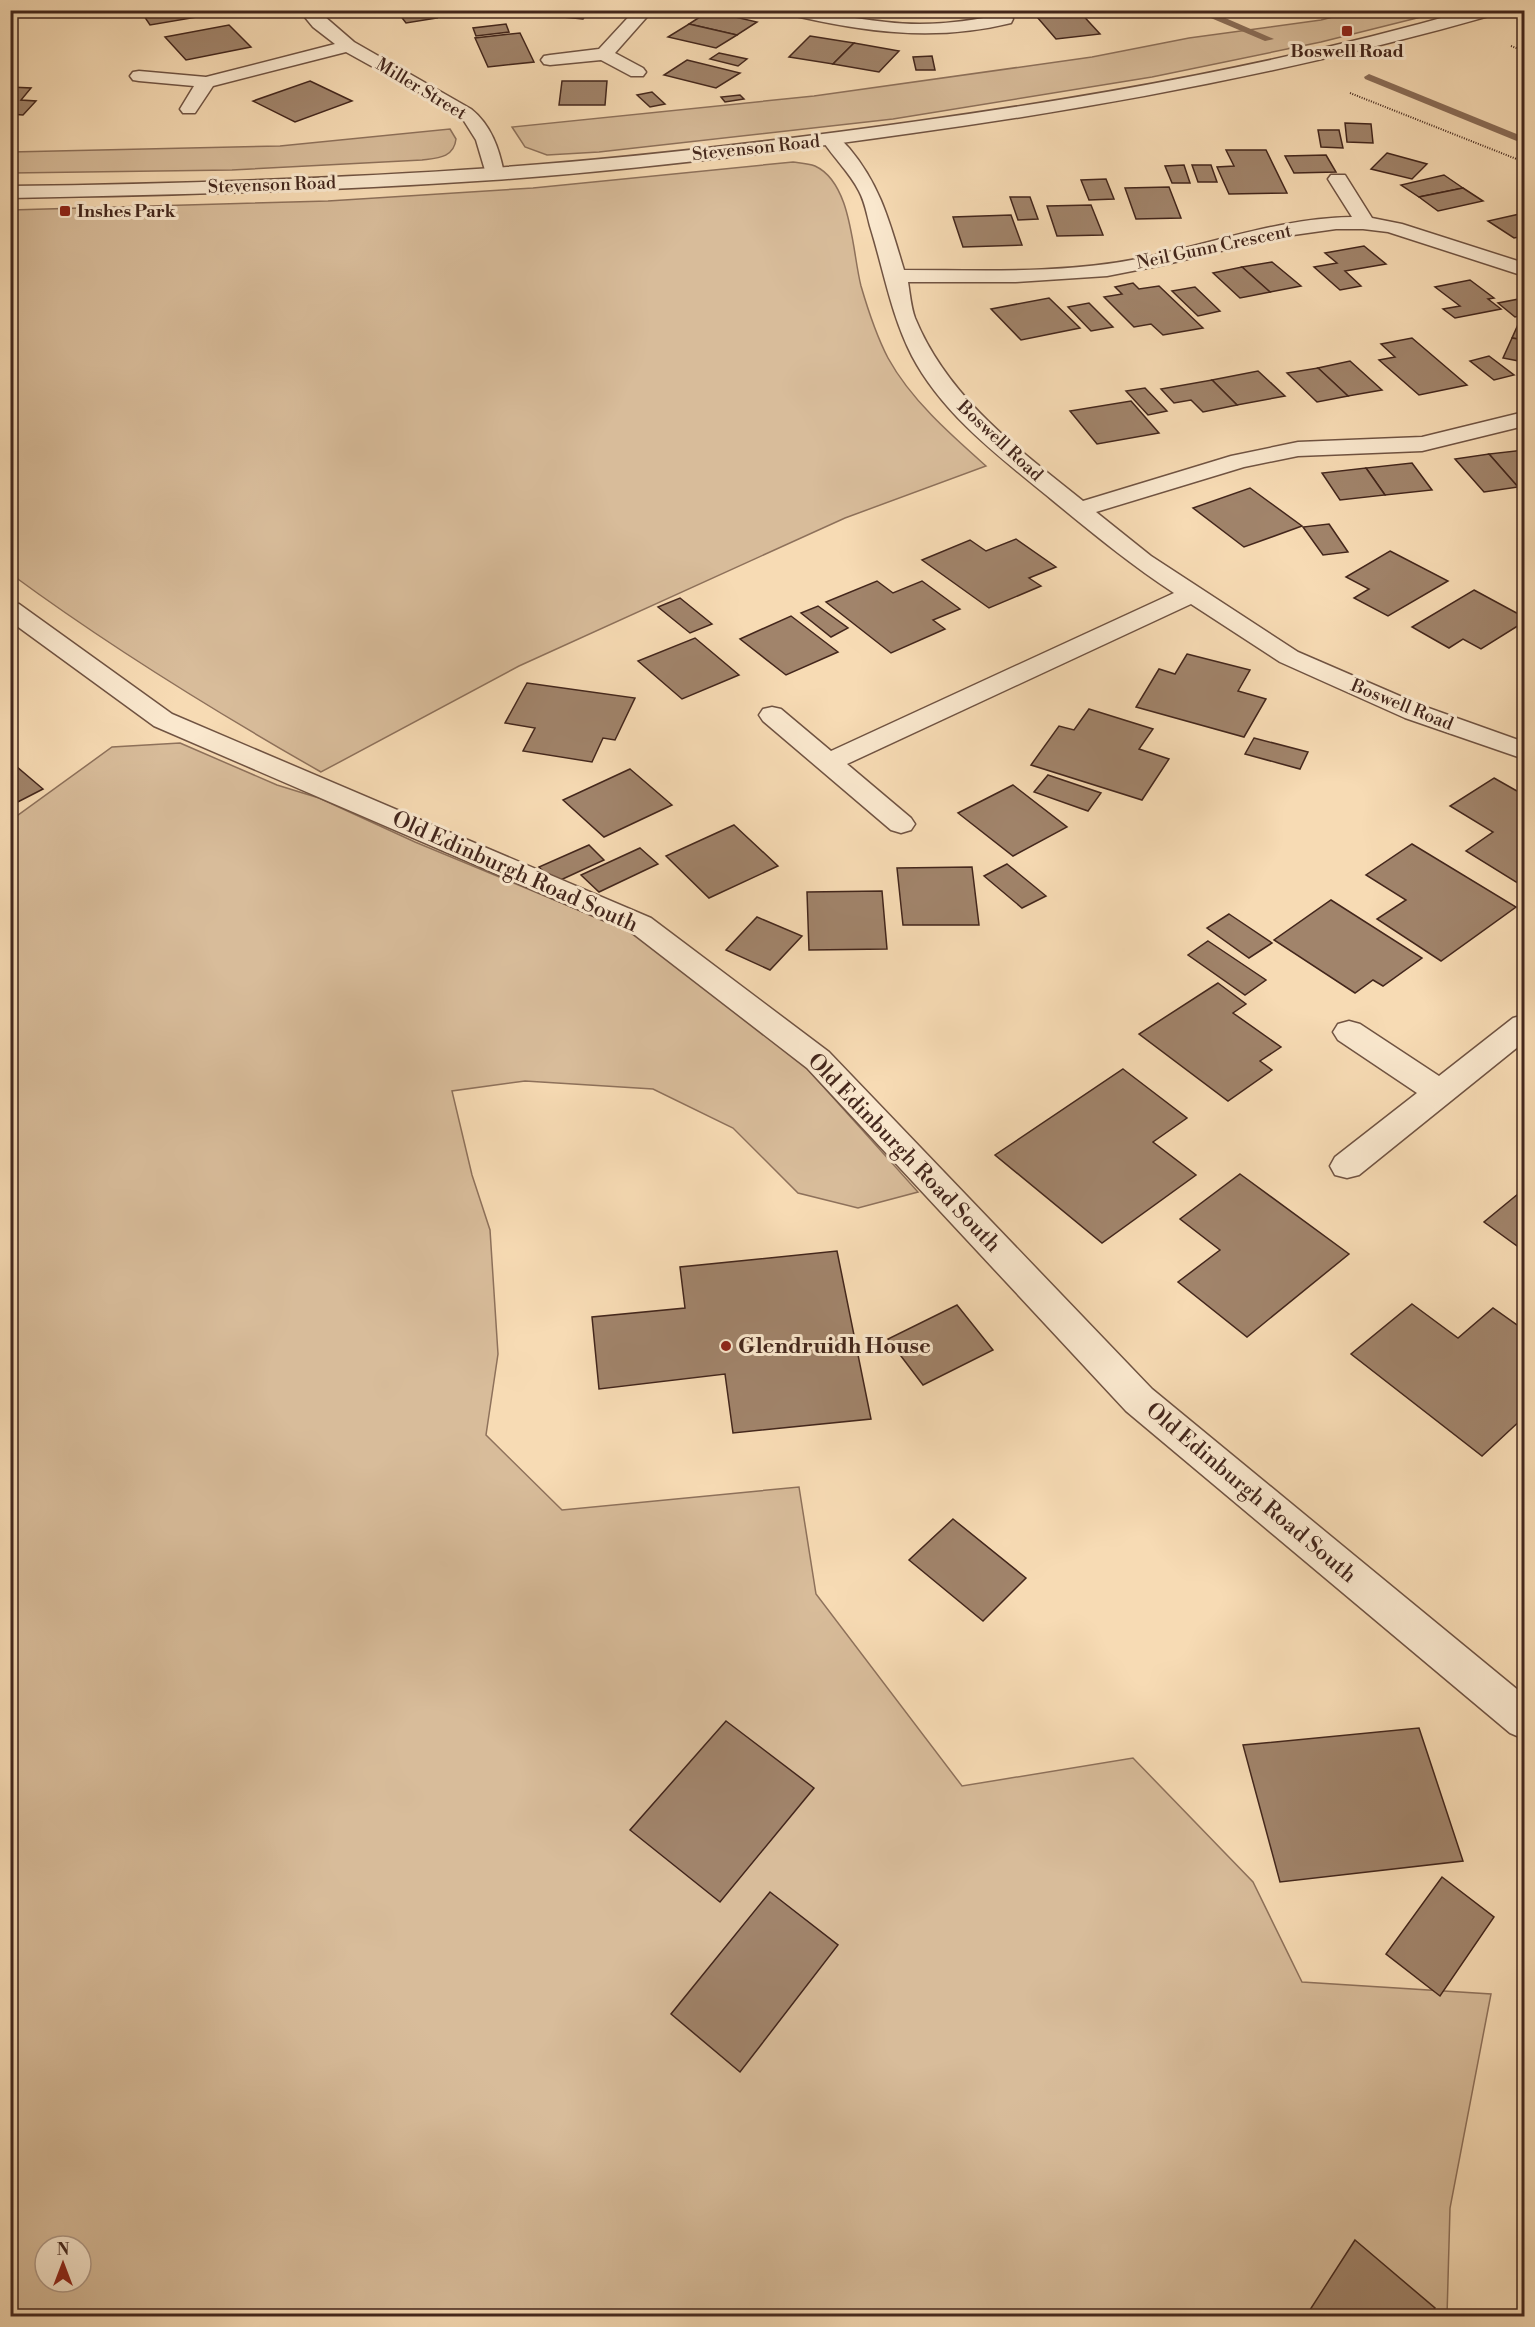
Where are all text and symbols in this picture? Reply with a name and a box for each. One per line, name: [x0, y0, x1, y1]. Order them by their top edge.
marker: Boswell Road: [1340, 24, 1354, 38]
place label: Boswell Road: [1290, 40, 1404, 63]
street label: Miller Street: [371, 53, 471, 125]
street label: Stevenson Road: [691, 130, 822, 166]
street label: Stevenson Road: [208, 171, 337, 199]
place label: Inshes Park: [77, 200, 176, 223]
marker: Inshes Park: [58, 204, 72, 218]
street label: Neil Gunn Crescent: [1134, 219, 1294, 275]
street label: Boswell Road: [952, 395, 1048, 487]
street label: Boswell Road: [1346, 674, 1457, 736]
street label: Old Edinburgh Road South: [388, 805, 642, 939]
street label: Old Edinburgh Road South: [802, 1048, 1006, 1258]
place label: Glendruidh House: [738, 1333, 931, 1360]
marker: Glendruidh House: [719, 1339, 733, 1353]
street label: Old Edinburgh Road South: [1140, 1397, 1362, 1589]
north arrow: [33, 2234, 93, 2294]
text: N: [57, 2240, 70, 2260]

